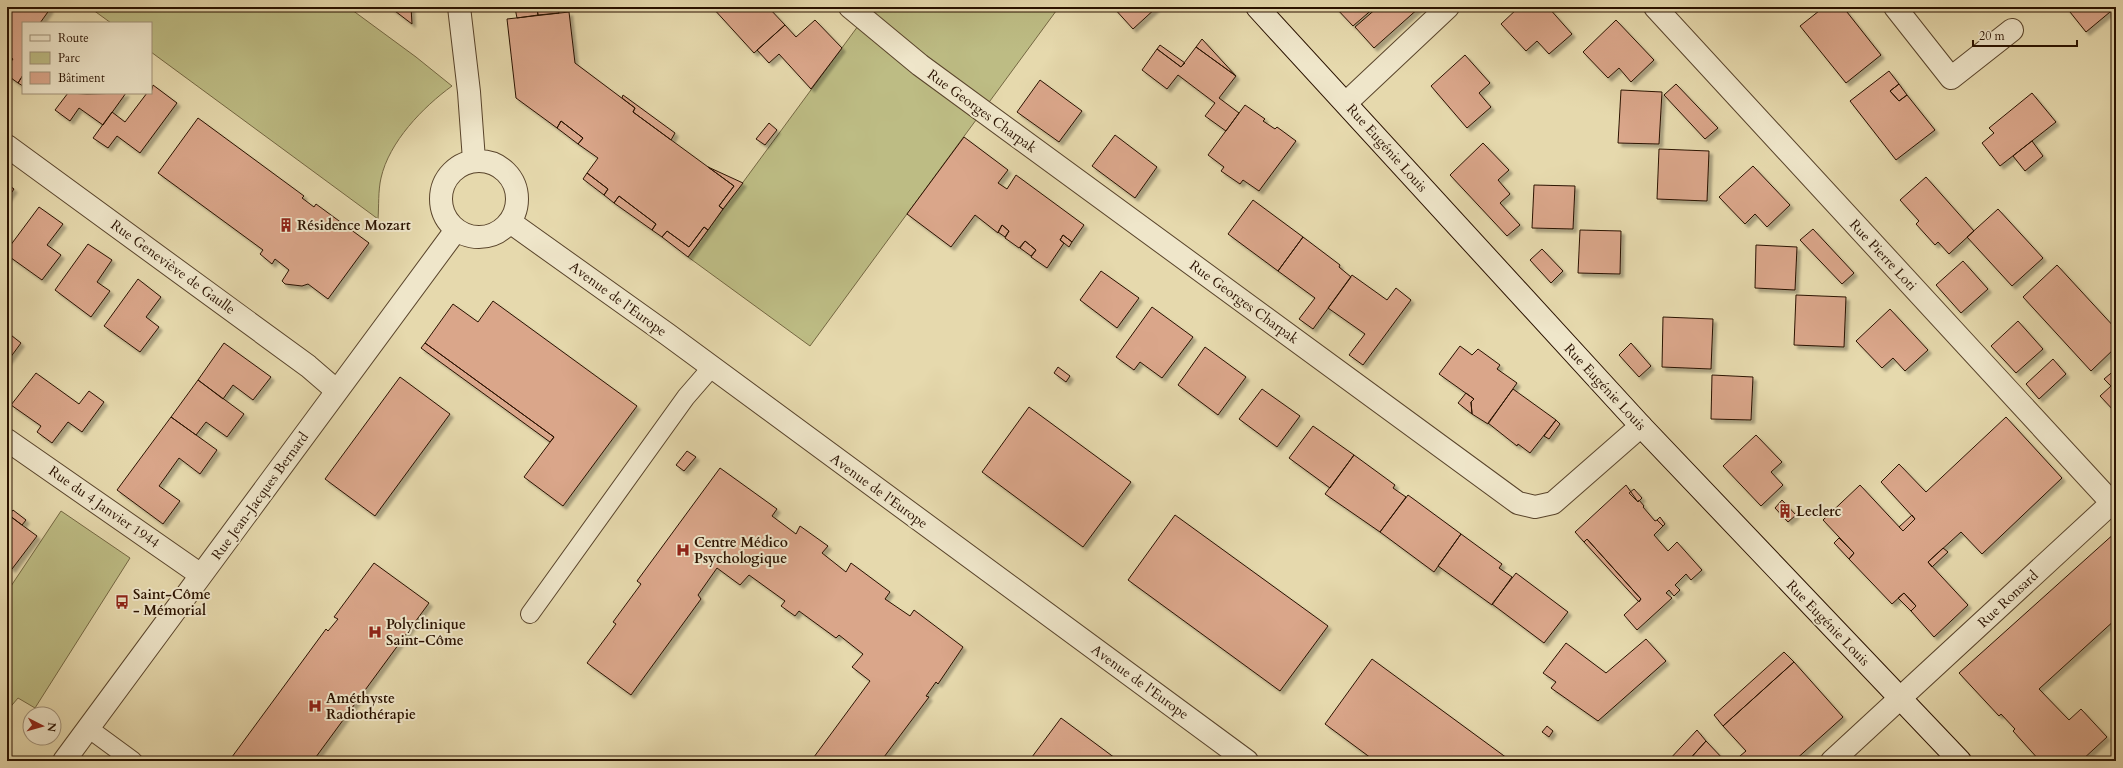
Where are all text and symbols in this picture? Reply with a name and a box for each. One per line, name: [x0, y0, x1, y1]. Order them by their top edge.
legend: [22, 22, 152, 94]
scale bar: [1973, 22, 2077, 48]
text: 20 m: [1979, 28, 2006, 44]
text: Route: [58, 30, 89, 46]
text: Parc: [58, 50, 81, 66]
street label: Rue Georges Charpak: [924, 65, 1041, 157]
text: Bâtiment: [58, 70, 105, 86]
street label: Rue Eugénie Louis: [1342, 100, 1432, 196]
street label: Rue Geneviève de Gaulle: [107, 215, 239, 319]
street label: Rue Pierre Loti: [1845, 215, 1921, 295]
place label: Résidence Mozart: [297, 216, 411, 235]
building icon: Résidence Mozart: [278, 217, 294, 233]
street label: Rue Georges Charpak: [1186, 256, 1303, 348]
street label: Avenue de l'Europe: [565, 257, 671, 341]
street label: Rue Eugénie Louis: [1560, 339, 1650, 435]
street label: Rue Jean-Jacques Bernard: [207, 428, 313, 564]
street label: Avenue de l'Europe: [826, 449, 932, 533]
street label: Rue du 4 Janvier 1944: [45, 462, 163, 552]
place label: Leclerc: [1796, 502, 1841, 521]
building icon: Leclerc: [1777, 503, 1793, 519]
place label: Centre Médico Psychologique: [694, 533, 788, 568]
hospital icon: Centre Médico Psychologique: [675, 542, 691, 558]
street label: Rue Ronsard: [1974, 566, 2043, 632]
street label: Rue Eugénie Louis: [1782, 576, 1874, 670]
place label: Saint-Côme - Mémorial: [133, 585, 211, 620]
bus stop icon: Saint-Côme - Mémorial: [114, 594, 130, 610]
place label: Polyclinique Saint-Côme: [386, 615, 466, 650]
hospital icon: Polyclinique Saint-Côme: [367, 624, 383, 640]
street label: Avenue de l'Europe: [1087, 640, 1193, 724]
place label: Améthyste Radiothérapie: [326, 689, 416, 724]
hospital icon: Améthyste Radiothérapie: [307, 698, 323, 714]
north arrow: [22, 706, 62, 746]
text: N: [43, 721, 59, 733]

